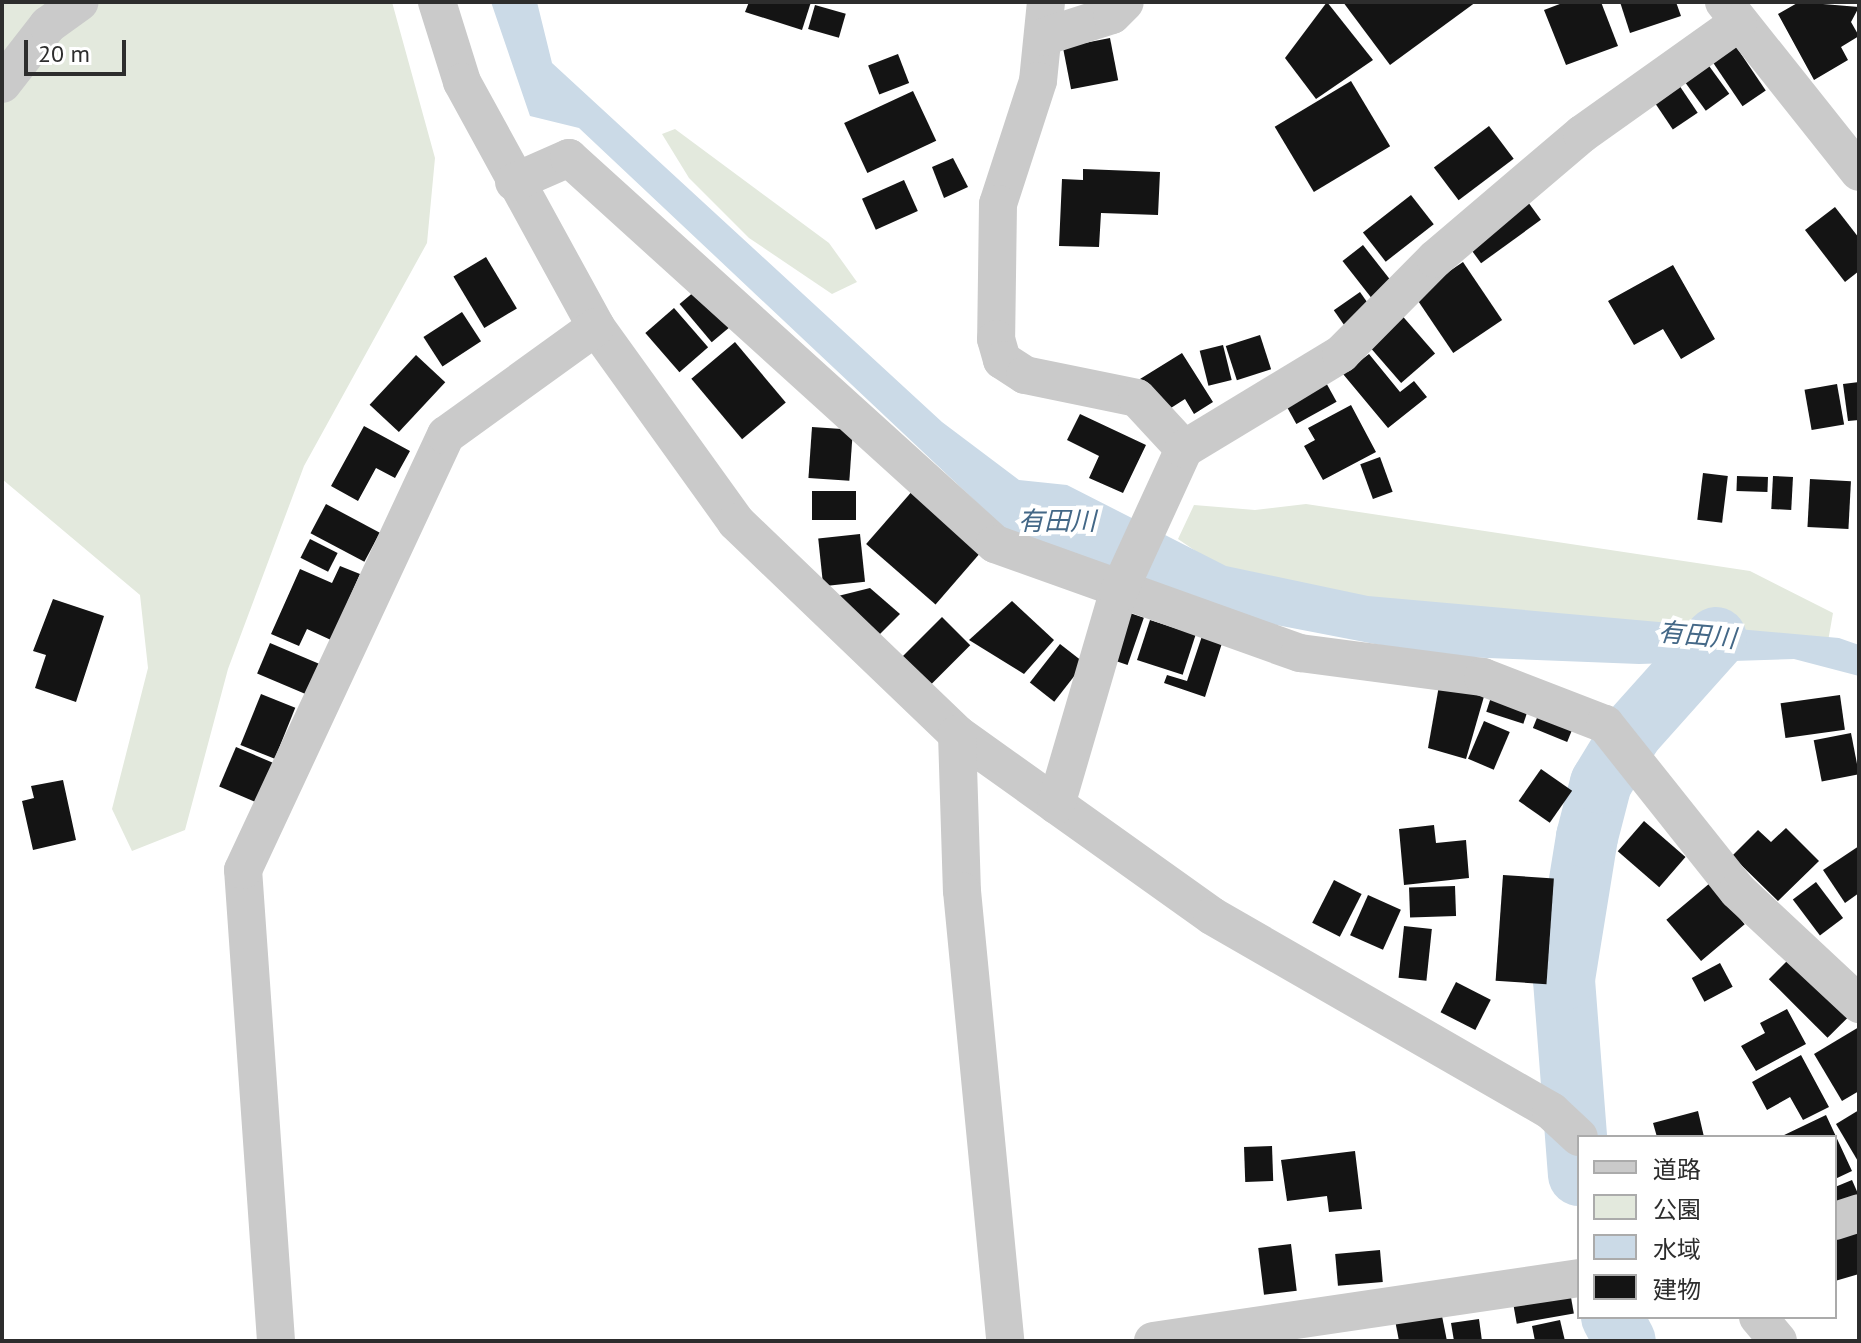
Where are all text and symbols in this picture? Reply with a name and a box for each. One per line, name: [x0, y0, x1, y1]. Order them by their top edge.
scale bar: [28, 24, 130, 74]
text: 20 m: [38, 38, 90, 69]
water label: 有田川: [1018, 505, 1096, 537]
water label: 有田川: [1657, 616, 1737, 654]
legend: [1577, 1135, 1837, 1319]
text: 道路: [1653, 1154, 1701, 1185]
text: 公園: [1653, 1194, 1701, 1225]
text: 水域: [1653, 1234, 1701, 1265]
text: 建物: [1653, 1274, 1701, 1305]

